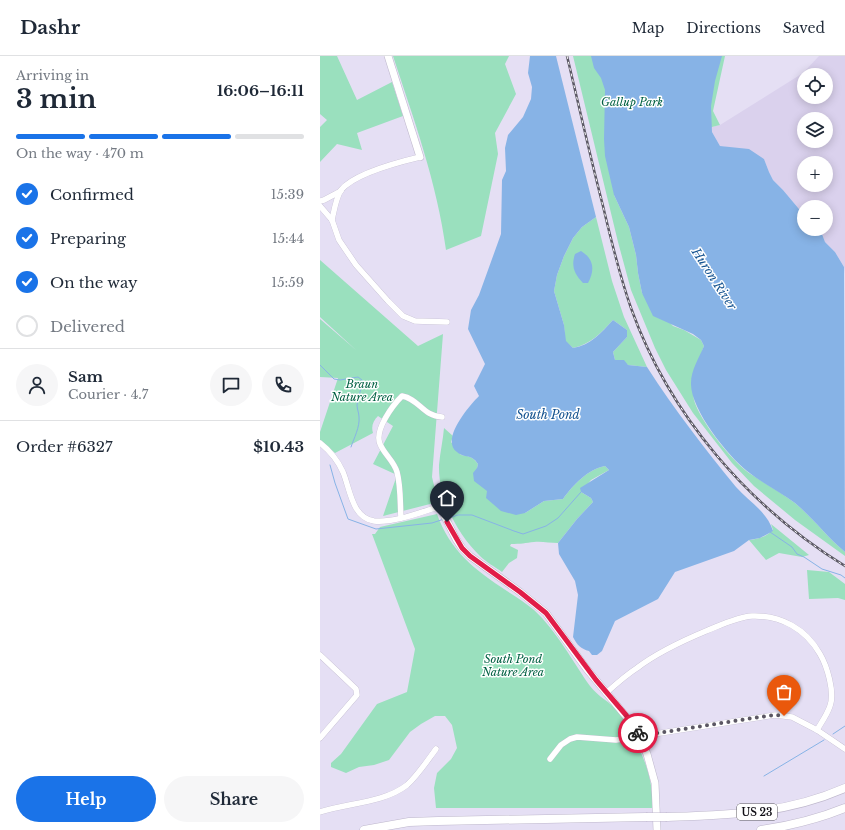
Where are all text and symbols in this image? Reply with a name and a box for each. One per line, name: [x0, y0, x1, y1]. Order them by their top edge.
text: Dashr: [20, 16, 80, 39]
text: Map: [632, 19, 664, 37]
text: Directions: [686, 19, 761, 37]
text: Saved: [783, 19, 825, 37]
text: Arriving in: [16, 67, 89, 84]
map controls: [797, 68, 833, 236]
button: locate: [797, 68, 833, 104]
text: 16:06–16:11: [217, 81, 304, 100]
text: 3 min: [16, 83, 97, 115]
park label: Gallup Park: [601, 95, 663, 109]
button: layers: [797, 112, 833, 148]
text: On the way · 470 m: [16, 145, 144, 162]
button: +: [797, 156, 833, 192]
icon: check: [16, 183, 38, 205]
text: Confirmed: [50, 185, 134, 204]
text: 15:39: [271, 186, 304, 203]
button: −: [797, 200, 833, 236]
icon: check: [16, 227, 38, 249]
text: Preparing: [50, 229, 126, 248]
text: 15:44: [272, 230, 304, 247]
water label: Huron River: [688, 244, 740, 313]
icon: check: [16, 271, 38, 293]
text: On the way: [50, 273, 138, 292]
text: 15:59: [271, 274, 304, 291]
text: Delivered: [50, 317, 125, 336]
button: person: [16, 364, 58, 406]
button: chat: [210, 364, 252, 406]
button: phone: [262, 364, 304, 406]
text: Sam: [68, 367, 103, 386]
park label: Braun Nature Area: [330, 377, 393, 404]
text: Courier · 4.7: [68, 386, 148, 403]
water label: South Pond: [516, 407, 581, 422]
text: Order #6327: [16, 437, 113, 456]
text: $10.43: [253, 437, 304, 456]
pin: [430, 481, 464, 522]
icon: home: [436, 487, 458, 509]
park label: South Pond Nature Area: [481, 652, 544, 679]
pin: [767, 675, 801, 716]
icon: bag: [773, 681, 795, 703]
courier: [618, 713, 658, 753]
icon: bike: [627, 722, 649, 744]
button: Help: [16, 776, 156, 822]
button: Share: [164, 776, 304, 822]
road number: US 23: [737, 804, 777, 820]

